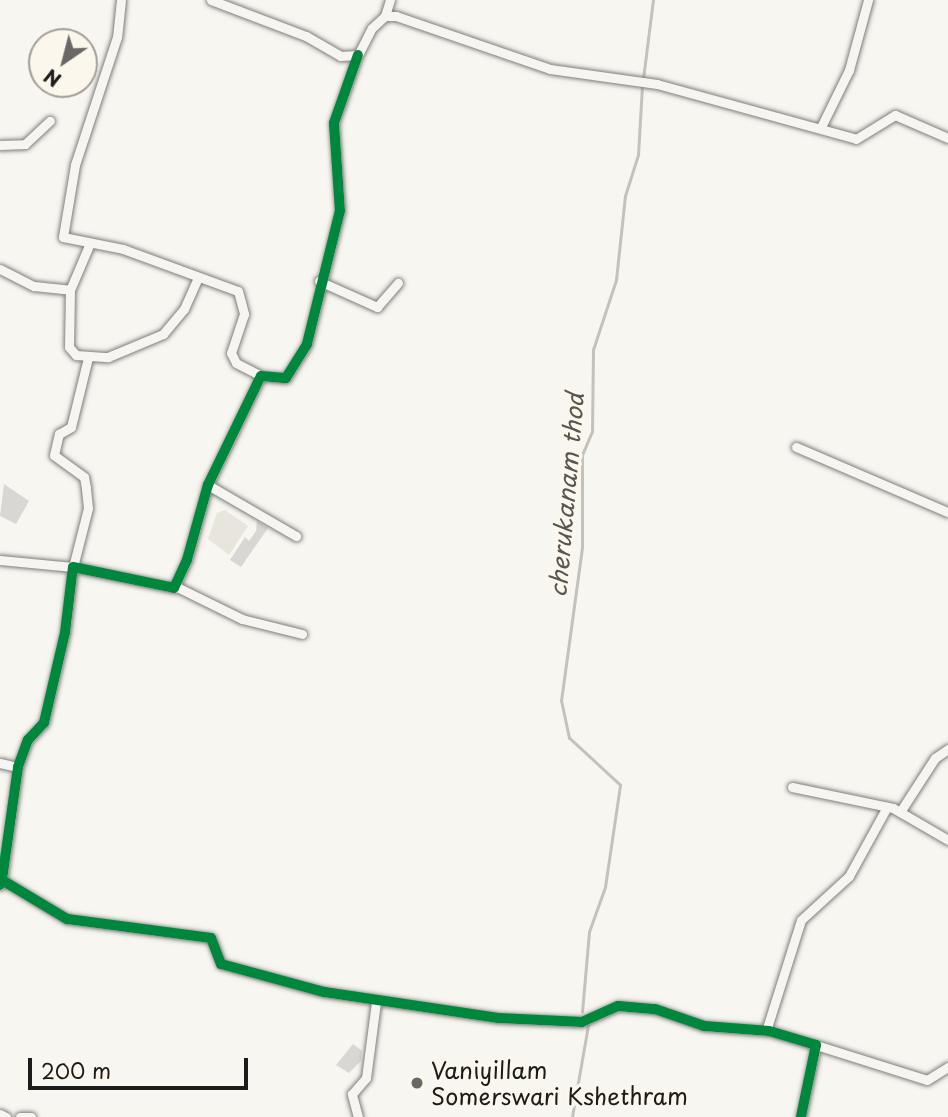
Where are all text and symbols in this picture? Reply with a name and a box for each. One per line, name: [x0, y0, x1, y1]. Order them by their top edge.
north arrow: [28, 28, 98, 98]
text: N: [38, 63, 66, 94]
water label: cherukanam thod: [543, 392, 589, 598]
scale bar: [32, 1044, 252, 1088]
text: 200 m: [41, 1054, 111, 1086]
place label: Vaniyillam Somerswari Kshethram: [431, 1056, 689, 1110]
marker: Vaniyillam Somerswari Kshethram: [409, 1075, 425, 1091]

